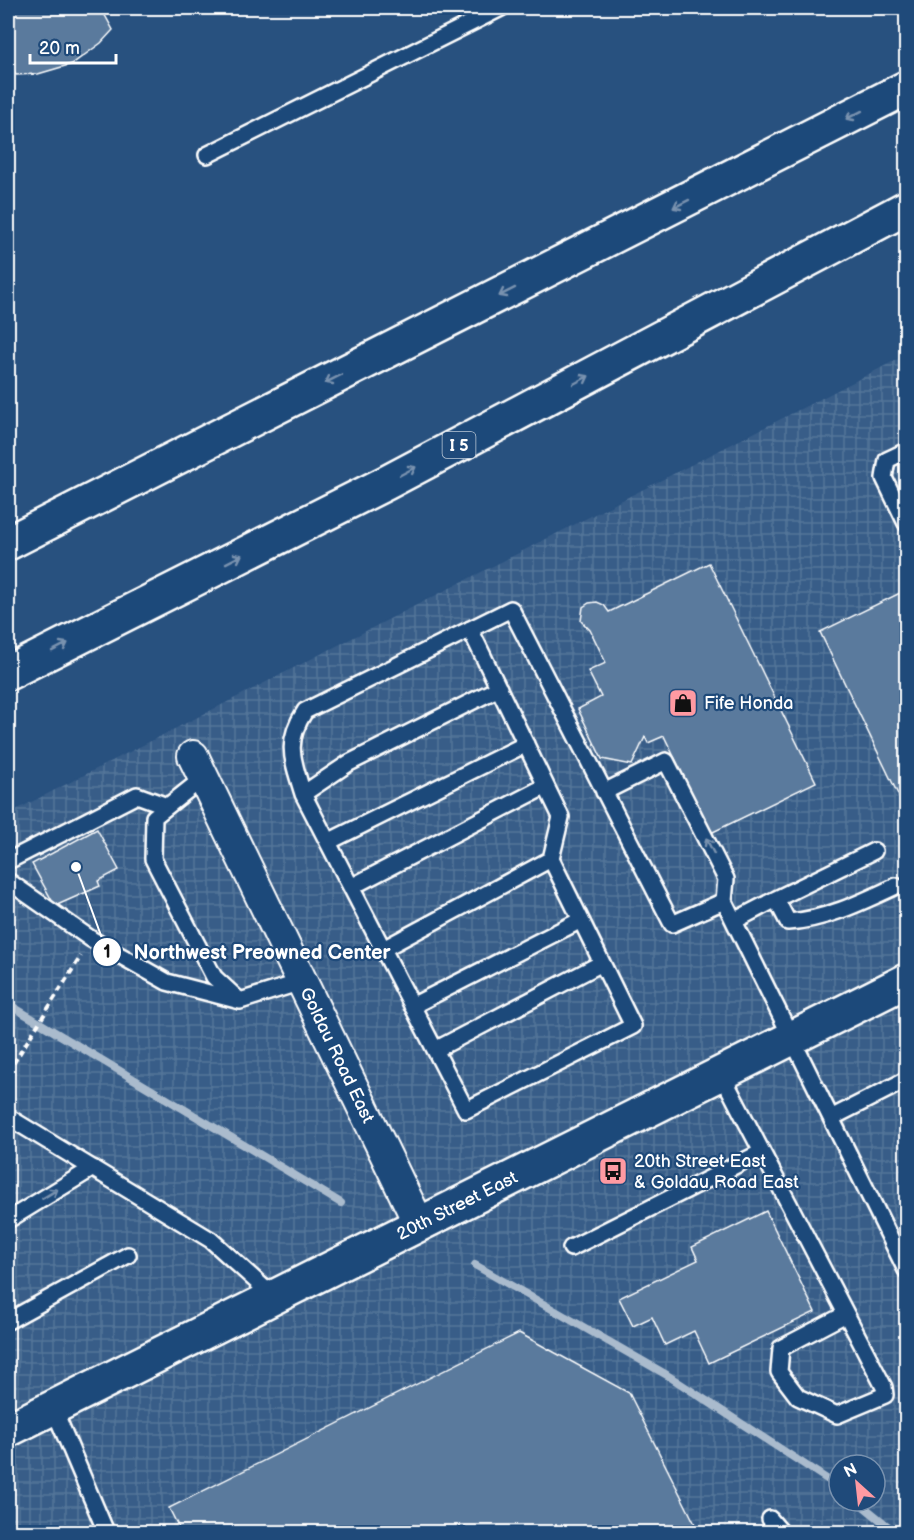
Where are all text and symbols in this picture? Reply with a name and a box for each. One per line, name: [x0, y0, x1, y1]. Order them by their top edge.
scale bar: [30, 27, 116, 65]
text: 20 m: [39, 38, 80, 59]
one-way arrow: [846, 110, 864, 121]
one-way arrow: [672, 198, 690, 210]
one-way arrow: [499, 286, 516, 298]
one-way arrow: [324, 374, 342, 386]
one-way arrow: [571, 374, 589, 385]
road number: I 5: [442, 432, 476, 458]
one-way arrow: [399, 465, 417, 477]
one-way arrow: [225, 553, 243, 565]
one-way arrow: [50, 640, 68, 652]
shop icon: Fife Honda: [667, 687, 699, 719]
place label: Fife Honda: [704, 693, 793, 714]
one-way arrow: [704, 838, 715, 856]
callout: Northwest Preowned Center: [92, 933, 403, 971]
text: Northwest Preowned Center: [133, 941, 392, 965]
text: 1: [103, 942, 111, 963]
street label: Goldau Road East: [295, 984, 379, 1127]
place label: 20th Street East & Goldau Road East: [634, 1151, 799, 1193]
bus stop icon: 20th Street East & Goldau Road East: [597, 1155, 629, 1187]
street label: 20th Street East: [393, 1167, 521, 1245]
one-way arrow: [41, 1188, 58, 1200]
north arrow: [827, 1453, 887, 1513]
text: N: [841, 1460, 861, 1482]

